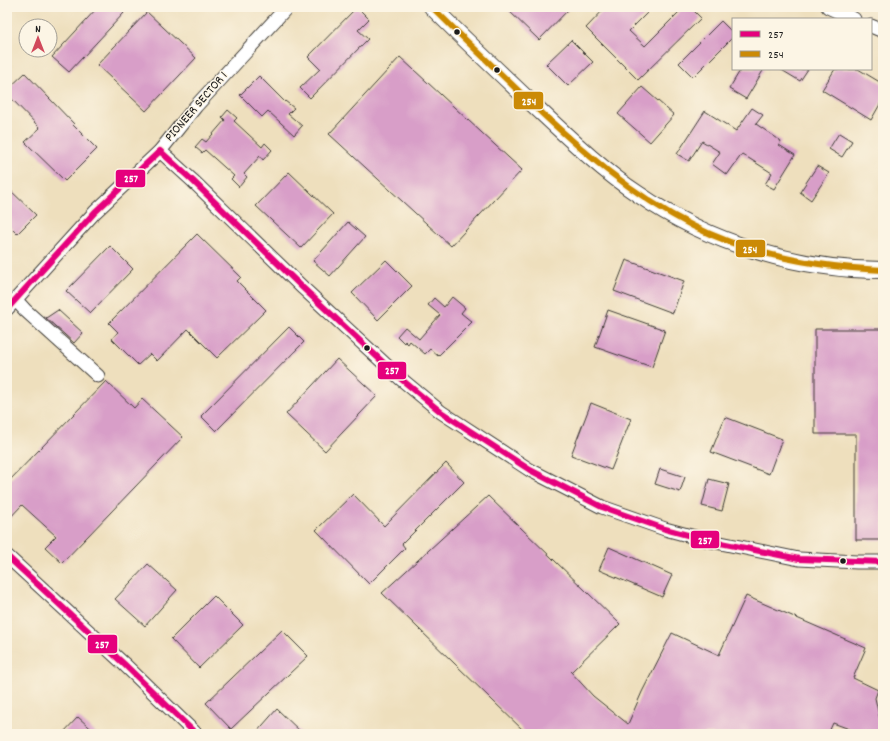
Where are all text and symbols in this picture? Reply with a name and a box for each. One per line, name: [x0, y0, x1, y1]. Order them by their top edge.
north arrow: [18, 18, 58, 58]
legend: [732, 18, 872, 70]
text: N: [35, 22, 41, 38]
unlabelled marker: [452, 27, 462, 37]
text: 257: [768, 27, 784, 44]
text: 254: [768, 47, 784, 64]
unlabelled marker: [492, 65, 502, 75]
street label: PIONEER SECTOR 1: [161, 68, 233, 146]
line badge: 254: [513, 91, 544, 110]
text: 254: [522, 95, 536, 111]
line badge: 257: [115, 169, 146, 188]
text: 257: [124, 172, 139, 188]
line badge: 254: [735, 239, 766, 258]
text: 254: [743, 243, 757, 259]
unlabelled marker: [362, 343, 372, 353]
line badge: 257: [377, 361, 407, 380]
text: 257: [385, 364, 400, 380]
line badge: 257: [690, 530, 720, 549]
text: 257: [698, 534, 713, 550]
unlabelled marker: [838, 556, 848, 566]
line badge: 257: [87, 634, 118, 654]
text: 257: [95, 638, 110, 654]

